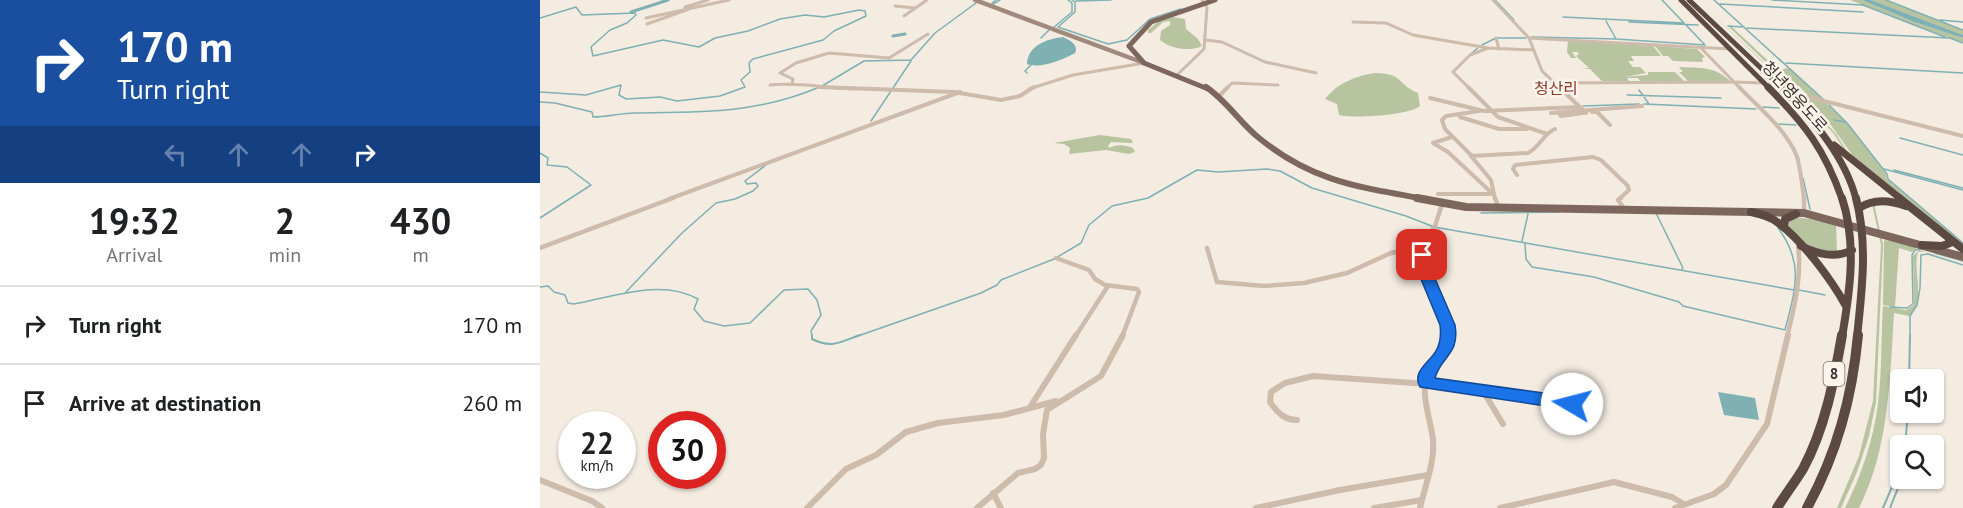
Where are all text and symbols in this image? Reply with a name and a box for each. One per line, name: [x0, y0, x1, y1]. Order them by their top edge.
text: 170 m: [117, 19, 233, 74]
icon: right: [18, 24, 96, 102]
street label: 청년영웅도로: [1758, 56, 1832, 136]
text: Turn right: [117, 72, 230, 106]
district label: 청산리: [1534, 78, 1578, 98]
icon: left: [159, 138, 192, 171]
icon: ahead: [222, 138, 255, 171]
icon: ahead: [285, 138, 318, 171]
icon: right: [348, 138, 381, 171]
text: 19:32: [89, 197, 180, 244]
text: 2: [275, 197, 295, 244]
text: 430: [390, 197, 451, 244]
pin: [1396, 229, 1447, 280]
icon: arrive: [1405, 238, 1438, 271]
text: Arrival: [106, 242, 162, 268]
text: min: [269, 242, 301, 268]
text: m: [413, 242, 429, 268]
icon: right: [18, 309, 51, 342]
text: Turn right: [69, 311, 161, 339]
text: 170 m: [462, 311, 522, 339]
road number: 8: [1824, 362, 1844, 386]
map controls: [1890, 369, 1944, 489]
button: sound: [1890, 369, 1944, 423]
position arrow: [1540, 372, 1604, 436]
icon: arrive: [18, 387, 51, 420]
text: Arrive at destination: [69, 389, 261, 417]
text: 260 m: [462, 389, 522, 417]
speed limit sign: 30: [648, 411, 726, 489]
text: 22: [580, 423, 614, 462]
button: search: [1890, 435, 1944, 489]
text: km/h: [581, 456, 613, 475]

